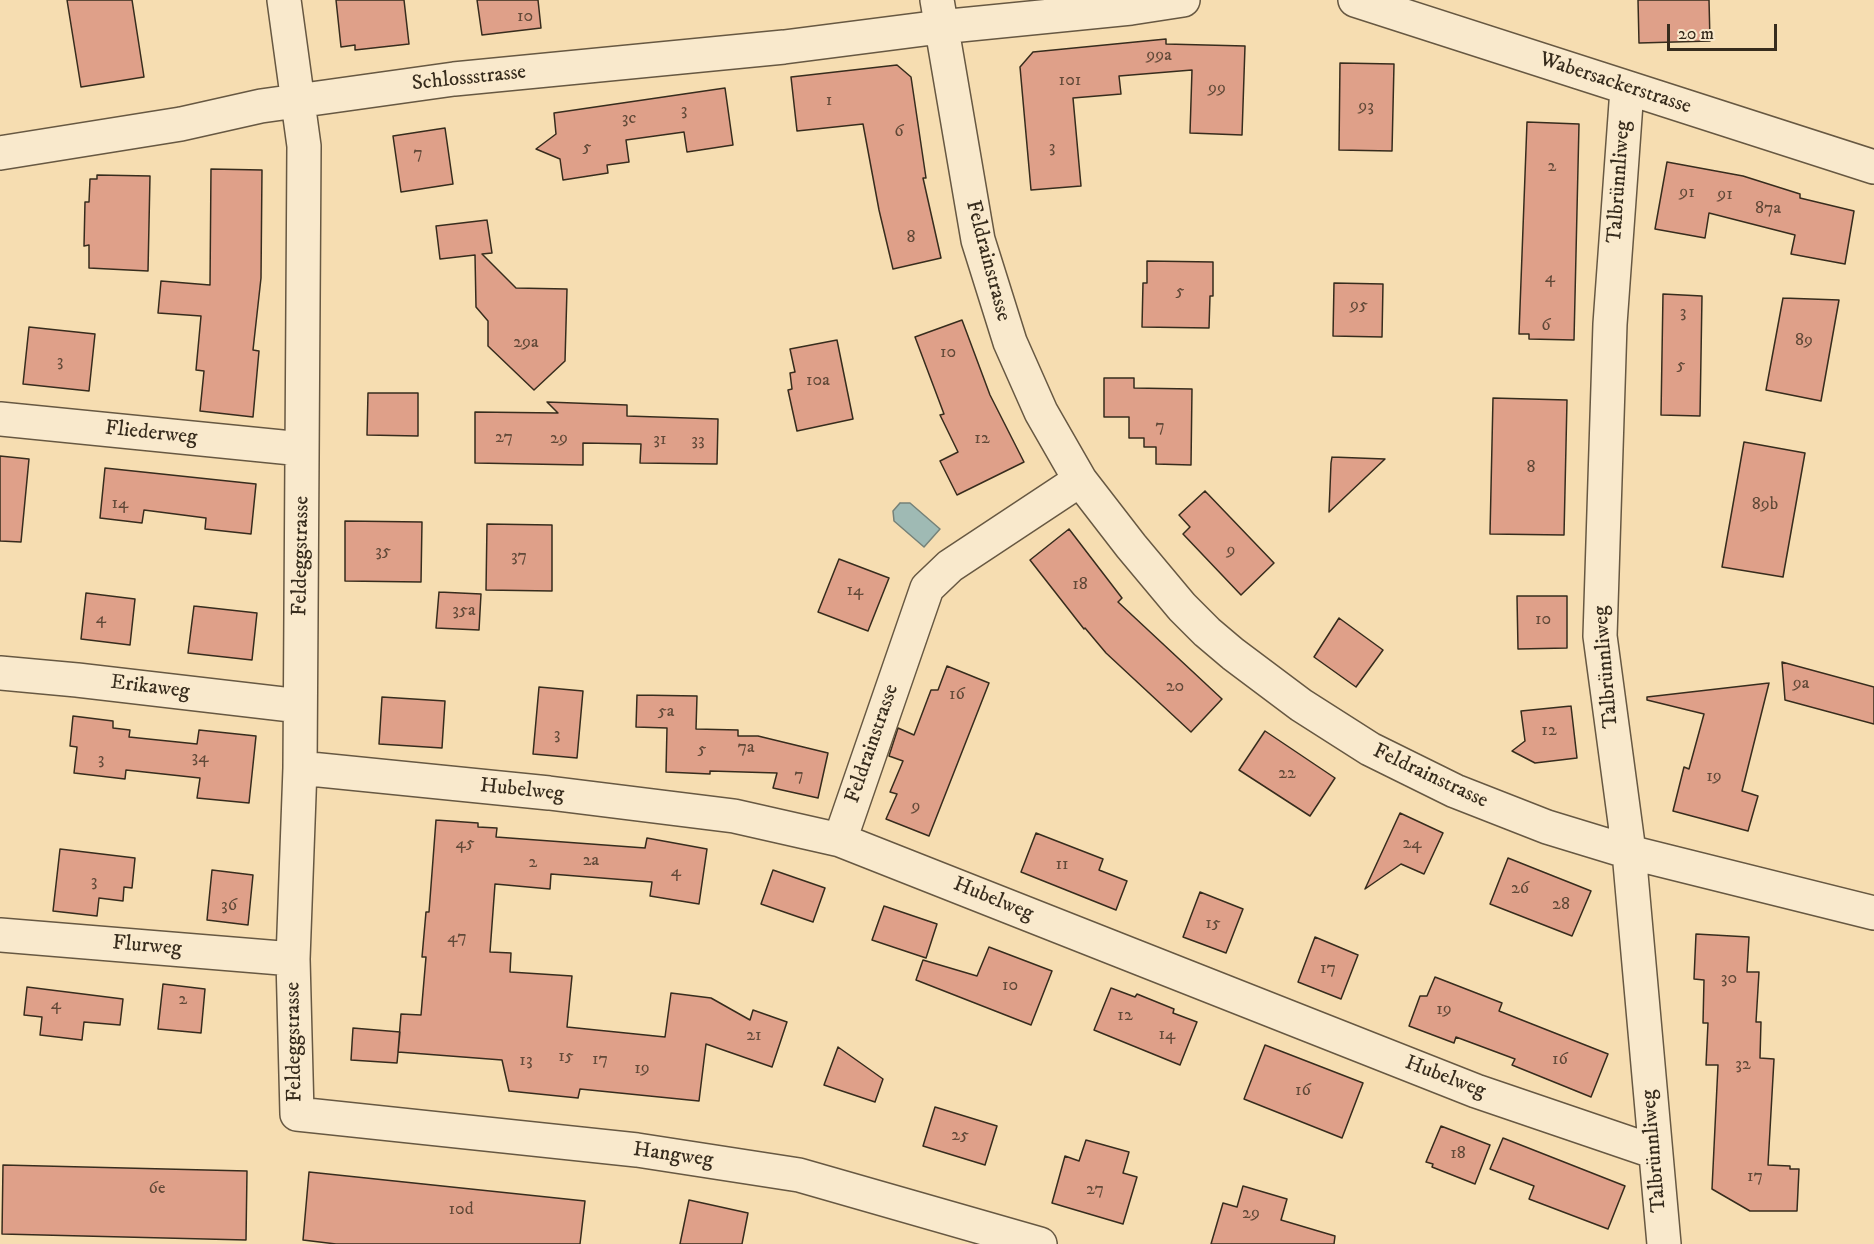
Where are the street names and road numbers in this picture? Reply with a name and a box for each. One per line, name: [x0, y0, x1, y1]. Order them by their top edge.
street label: Wabersackerstrasse: [1536, 48, 1694, 120]
street label: Schlossstrasse: [411, 60, 527, 98]
street label: Talbrünnliweg: [1603, 120, 1637, 244]
street label: Feldrainstrasse: [959, 198, 1015, 324]
street label: Fliederweg: [104, 417, 198, 451]
street label: Feldeggstrasse: [288, 496, 316, 616]
street label: Talbrünnliweg: [1589, 605, 1625, 729]
street label: Erikaweg: [109, 671, 191, 705]
street label: Feldrainstrasse: [841, 681, 905, 807]
street label: Feldrainstrasse: [1368, 739, 1492, 815]
street label: Hubelweg: [479, 774, 565, 808]
street label: Hubelweg: [949, 873, 1037, 927]
street label: Flurweg: [111, 931, 183, 963]
street label: Feldeggstrasse: [281, 982, 309, 1102]
street label: Hubelweg: [1401, 1051, 1489, 1105]
street label: Talbrünnliweg: [1637, 1089, 1673, 1213]
street label: Hangweg: [631, 1138, 715, 1174]

